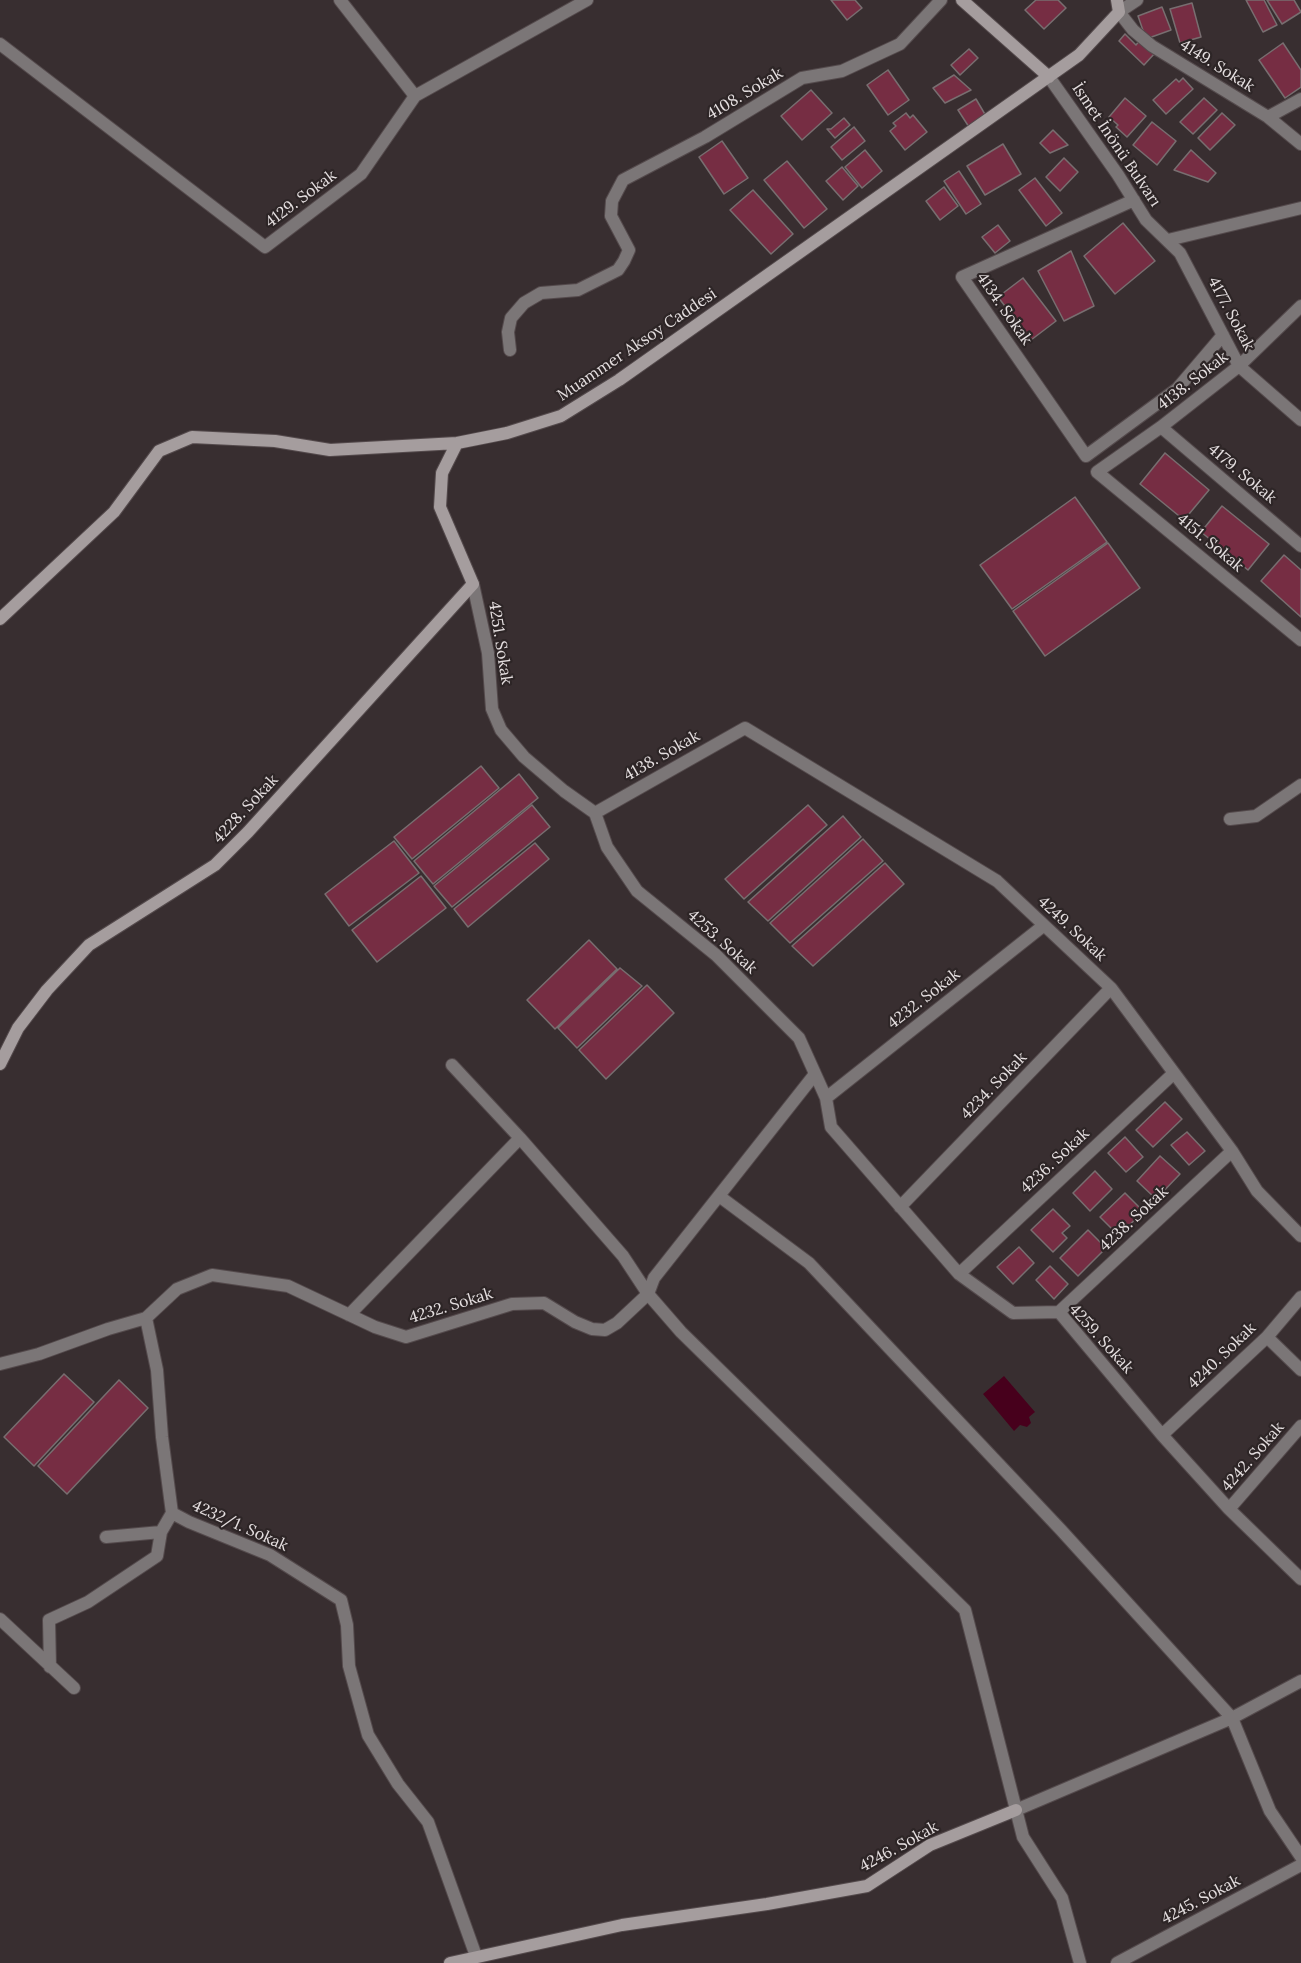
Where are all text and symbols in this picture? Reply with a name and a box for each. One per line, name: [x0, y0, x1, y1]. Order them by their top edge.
street label: 4149. Sokak: [1176, 36, 1258, 96]
street label: 4108. Sokak: [703, 64, 787, 124]
street label: İsmet İnönü Bulvarı: [1068, 80, 1164, 210]
street label: 4129. Sokak: [262, 166, 340, 232]
street label: 4134. Sokak: [972, 269, 1036, 349]
street label: 4177. Sokak: [1204, 274, 1258, 354]
street label: Muammer Aksoy Caddesi: [554, 284, 720, 406]
street label: 4138. Sokak: [1154, 347, 1232, 415]
street label: 4179. Sokak: [1204, 440, 1280, 508]
street label: 4151. Sokak: [1173, 510, 1247, 576]
street label: 4251. Sokak: [484, 600, 516, 686]
street label: 4138. Sokak: [621, 727, 703, 785]
street label: 4228. Sokak: [209, 771, 283, 847]
street label: 4249. Sokak: [1034, 892, 1110, 966]
street label: 4253. Sokak: [683, 906, 761, 978]
street label: 4232. Sokak: [884, 965, 964, 1033]
street label: 4234. Sokak: [957, 1048, 1031, 1124]
street label: 4236. Sokak: [1017, 1124, 1093, 1198]
street label: 4238. Sokak: [1096, 1182, 1172, 1256]
street label: 4232. Sokak: [407, 1284, 495, 1328]
street label: 4259. Sokak: [1065, 1300, 1137, 1378]
street label: 4240. Sokak: [1184, 1319, 1260, 1393]
street label: 4242. Sokak: [1217, 1418, 1289, 1496]
street label: 4232/1. Sokak: [189, 1496, 291, 1556]
street label: 4246. Sokak: [856, 1818, 942, 1876]
street label: 4245. Sokak: [1158, 1871, 1244, 1929]

